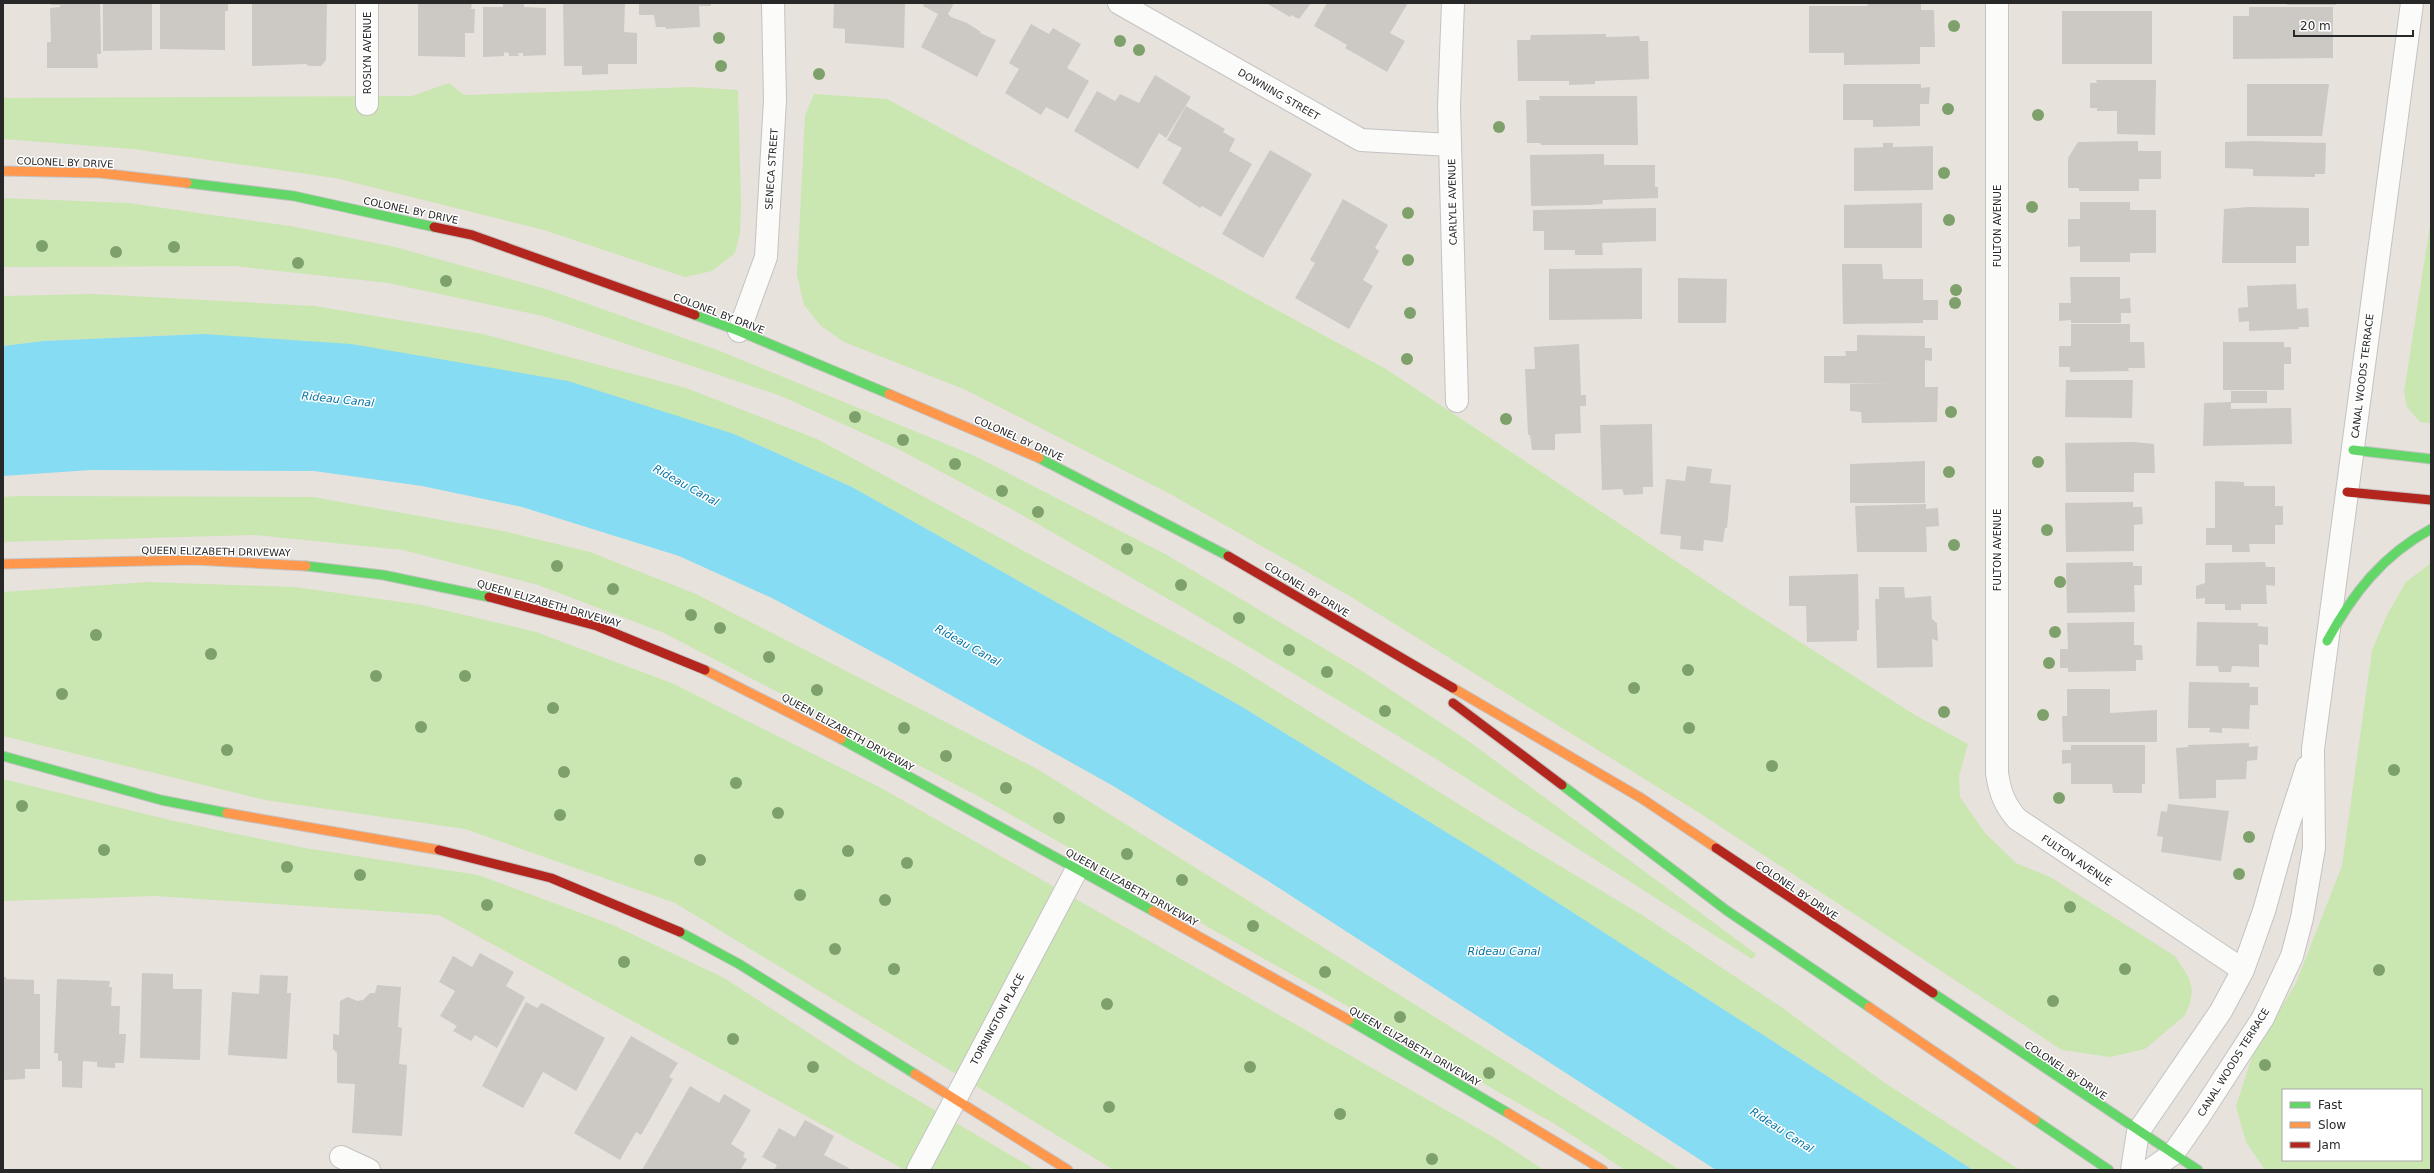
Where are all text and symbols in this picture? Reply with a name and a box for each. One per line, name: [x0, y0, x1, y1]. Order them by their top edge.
street label: ROSLYN AVENUE: [362, 12, 373, 94]
scale bar: [2294, 12, 2413, 38]
text: 20 m: [2300, 19, 2331, 33]
street label: DOWNING STREET: [1236, 67, 1322, 123]
street label: SENECA STREET: [763, 127, 780, 210]
street label: COLONEL BY DRIVE: [16, 155, 114, 170]
street label: CARLYLE AVENUE: [1446, 159, 1459, 245]
street label: FULTON AVENUE: [1992, 185, 2003, 267]
street label: COLONEL BY DRIVE: [362, 195, 459, 226]
street label: COLONEL BY DRIVE: [672, 291, 766, 336]
street label: CANAL WOODS TERRACE: [2349, 313, 2376, 439]
water label: Rideau Canal: [301, 389, 375, 410]
street label: COLONEL BY DRIVE: [972, 414, 1065, 463]
water label: Rideau Canal: [651, 462, 721, 509]
street label: FULTON AVENUE: [1992, 509, 2003, 591]
street label: QUEEN ELIZABETH DRIVEWAY: [141, 545, 292, 558]
street label: COLONEL BY DRIVE: [1262, 560, 1351, 619]
street label: QUEEN ELIZABETH DRIVEWAY: [476, 578, 623, 630]
water label: Rideau Canal: [933, 622, 1003, 669]
street label: QUEEN ELIZABETH DRIVEWAY: [780, 691, 916, 774]
street label: FULTON AVENUE: [2039, 833, 2114, 888]
street label: QUEEN ELIZABETH DRIVEWAY: [1064, 846, 1200, 929]
street label: COLONEL BY DRIVE: [1753, 859, 1840, 922]
water label: Rideau Canal: [1468, 945, 1540, 958]
street label: TORRINGTON PLACE: [968, 972, 1026, 1068]
street label: QUEEN ELIZABETH DRIVEWAY: [1347, 1004, 1483, 1089]
street label: CANAL WOODS TERRACE: [2195, 1006, 2271, 1118]
street label: COLONEL BY DRIVE: [2022, 1039, 2109, 1102]
legend: [2282, 1089, 2422, 1161]
text: Fast: [2318, 1098, 2342, 1112]
water label: Rideau Canal: [1748, 1105, 1816, 1156]
text: Slow: [2318, 1118, 2346, 1132]
text: Jam: [2317, 1138, 2341, 1152]

